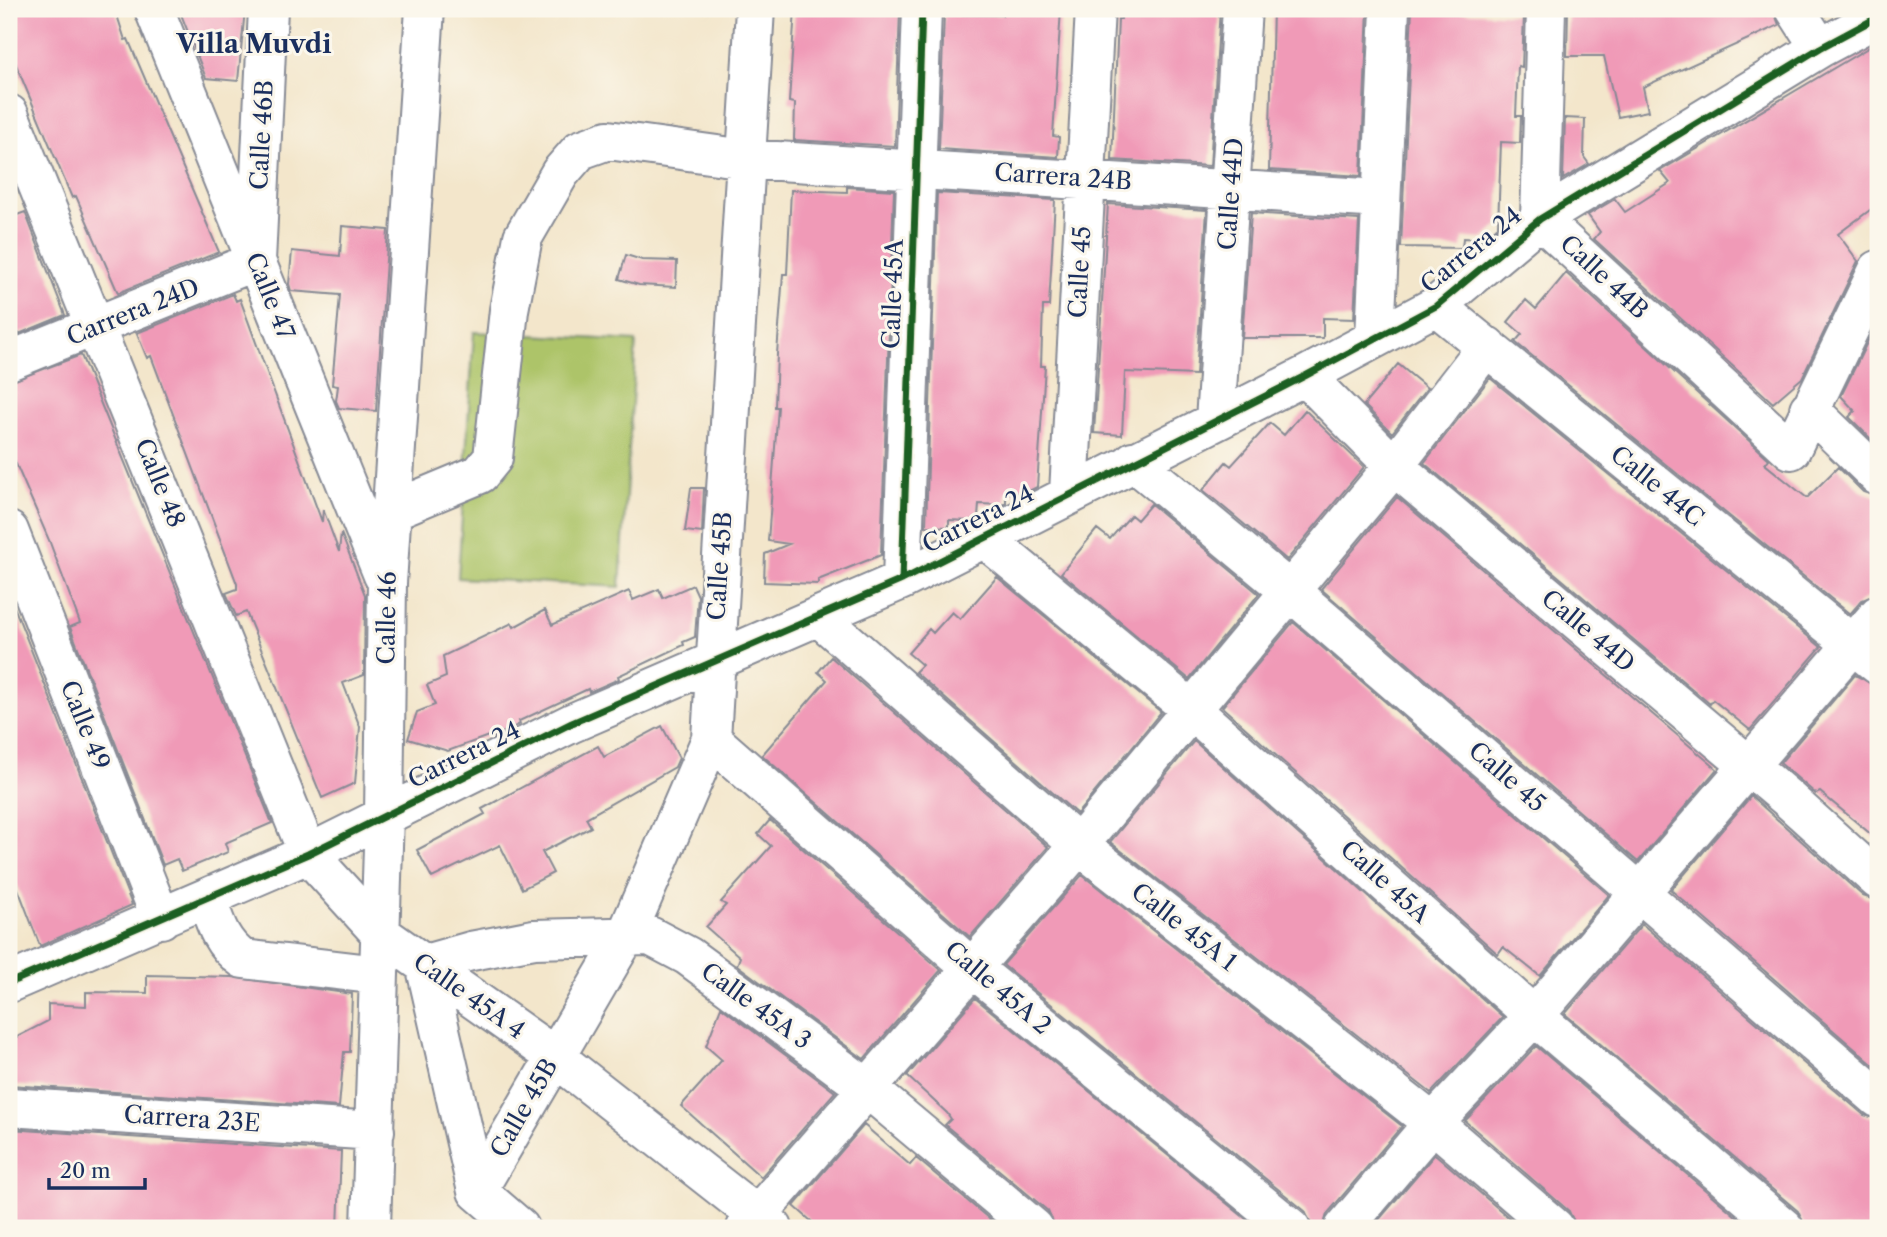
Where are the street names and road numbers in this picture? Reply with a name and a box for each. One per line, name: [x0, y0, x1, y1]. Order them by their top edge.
street label: Calle 46B: [244, 79, 279, 191]
street label: Calle 44D: [1212, 137, 1249, 251]
street label: Carrera 24B: [993, 157, 1133, 196]
street label: Carrera 24: [1415, 200, 1527, 299]
street label: Calle 45: [1063, 225, 1096, 319]
street label: Calle 44B: [1554, 229, 1654, 325]
street label: Calle 45A: [876, 237, 909, 349]
street label: Calle 47: [240, 248, 301, 344]
street label: Carrera 24D: [62, 272, 203, 351]
street label: Calle 48: [130, 434, 191, 532]
street label: Calle 44C: [1605, 439, 1710, 532]
street label: Carrera 24: [917, 478, 1038, 559]
street label: Calle 45B: [701, 511, 738, 621]
street label: Calle 46: [371, 571, 402, 665]
street label: Calle 44D: [1536, 583, 1641, 678]
street label: Calle 49: [55, 676, 116, 773]
street label: Carrera 24: [403, 715, 524, 794]
street label: Calle 45: [1463, 735, 1552, 818]
street label: Calle 45A: [1335, 834, 1437, 930]
street label: Calle 45A 1: [1126, 877, 1243, 977]
street label: Calle 45A 2: [940, 935, 1057, 1040]
street label: Calle 45A 4: [408, 947, 531, 1045]
street label: Calle 45A 3: [696, 956, 817, 1055]
street label: Calle 45B: [484, 1053, 563, 1162]
street label: Carrera 23E: [123, 1099, 261, 1138]

